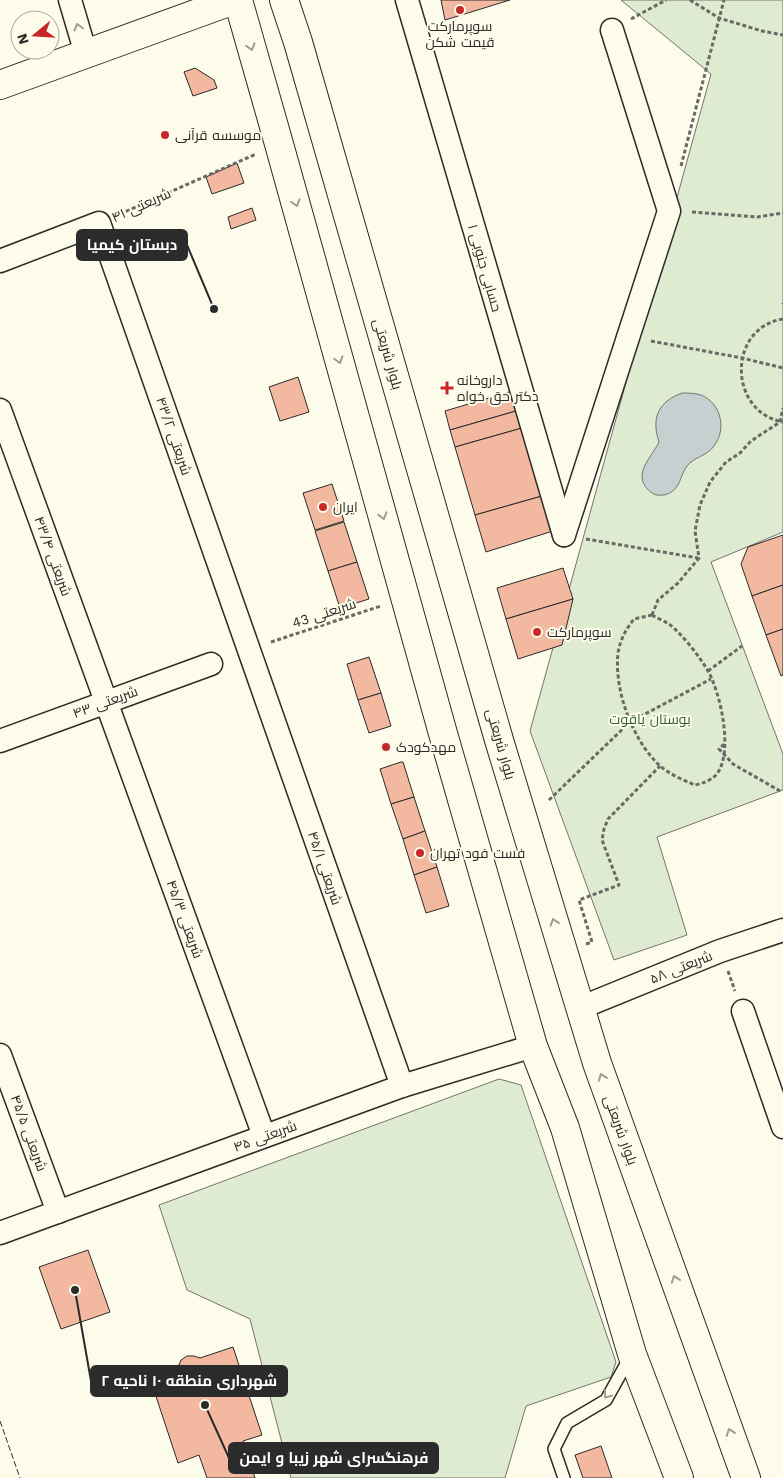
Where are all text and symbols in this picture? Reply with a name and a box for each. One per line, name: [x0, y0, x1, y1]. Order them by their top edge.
marker: سوپرمارکت قیمت شکن: [454, 4, 466, 16]
north arrow: [10, 10, 60, 60]
place label: سوپرمارکت قیمت شکن: [426, 18, 494, 50]
one-way arrow: [74, 23, 84, 32]
text: N: [13, 32, 32, 46]
one-way arrow: [246, 42, 256, 50]
place label: موسسه قرآنی: [175, 127, 261, 143]
marker: موسسه قرآنی: [159, 129, 171, 141]
street label: شریعتی ۴۱: [109, 185, 173, 225]
one-way arrow: [290, 199, 300, 207]
street label: حسابی جنوبی ۱: [465, 223, 505, 313]
callout: دبستان کیمیا: [77, 230, 187, 260]
text: دبستان کیمیا: [87, 236, 177, 254]
street label: بلوار شریعتی: [370, 317, 406, 391]
one-way arrow: [334, 355, 344, 363]
place label: داروخانه دکتر حق خواه: [457, 372, 538, 405]
marker: داروخانه دکتر حق خواه: [441, 382, 453, 394]
street label: شریعتی ۴۳/۲: [153, 395, 195, 477]
place label: ایران: [333, 499, 358, 515]
marker: ایران: [317, 501, 329, 513]
one-way arrow: [377, 512, 388, 521]
street label: شریعتی ۴۳/۴: [31, 514, 75, 598]
street label: شریعتی 43: [290, 595, 358, 631]
place label: سوپرمارکت: [547, 624, 612, 642]
marker: سوپرمارکت: [531, 626, 543, 638]
street label: شریعتی ۴۳: [70, 683, 140, 721]
street label: بلوار شریعتی: [483, 707, 519, 781]
park label: بوستان یاقوت: [609, 711, 691, 727]
place label: مهدکودک: [396, 739, 456, 755]
marker: مهدکودک: [380, 741, 392, 753]
street label: شریعتی ۴۵/۱: [305, 829, 345, 907]
place label: فست فود تهران: [430, 845, 525, 861]
marker: فست فود تهران: [414, 847, 426, 859]
street label: شریعتی ۴۵/۳: [163, 878, 207, 960]
one-way arrow: [550, 918, 560, 926]
street label: شریعتی ۵۸: [647, 947, 715, 987]
one-way arrow: [598, 1073, 608, 1082]
street label: شریعتی ۴۵/۵: [8, 1093, 50, 1173]
street label: بلوار شریعتی: [601, 1093, 641, 1167]
street label: شریعتی ۴۵: [231, 1117, 299, 1155]
one-way arrow: [671, 1275, 681, 1284]
callout: شهرداری منطقه ۱۰ ناحیه ۲: [91, 1366, 287, 1396]
text: شهرداری منطقه ۱۰ ناحیه ۲: [101, 1372, 277, 1390]
one-way arrow: [604, 1390, 613, 1399]
one-way arrow: [726, 1428, 736, 1437]
callout: فرهنگسرای شهر زیبا و ایمن: [229, 1443, 438, 1473]
text: فرهنگسرای شهر زیبا و ایمن: [240, 1449, 428, 1467]

